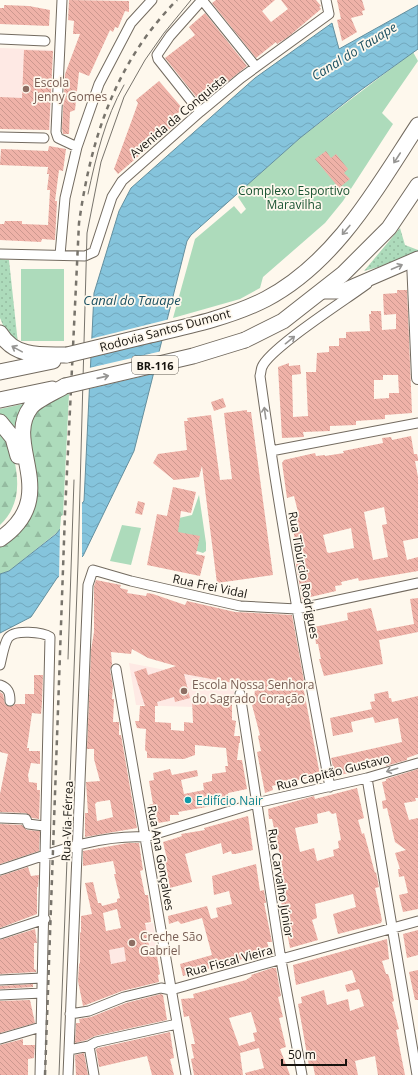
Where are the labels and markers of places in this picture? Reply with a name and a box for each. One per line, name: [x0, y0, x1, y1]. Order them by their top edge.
place label: Escola Jenny Gomes: [33, 74, 108, 105]
marker: Escola Jenny Gomes: [21, 84, 31, 94]
place label: Escola Nossa Senhora do Sagrado Coração: [192, 676, 314, 707]
marker: Escola Nossa Senhora do Sagrado Coração: [179, 686, 189, 696]
place label: Edifício Nair: [196, 792, 263, 809]
marker: Edifício Nair: [183, 795, 193, 805]
place label: Creche São Gabriel: [140, 928, 203, 959]
marker: Creche São Gabriel: [127, 938, 137, 948]

